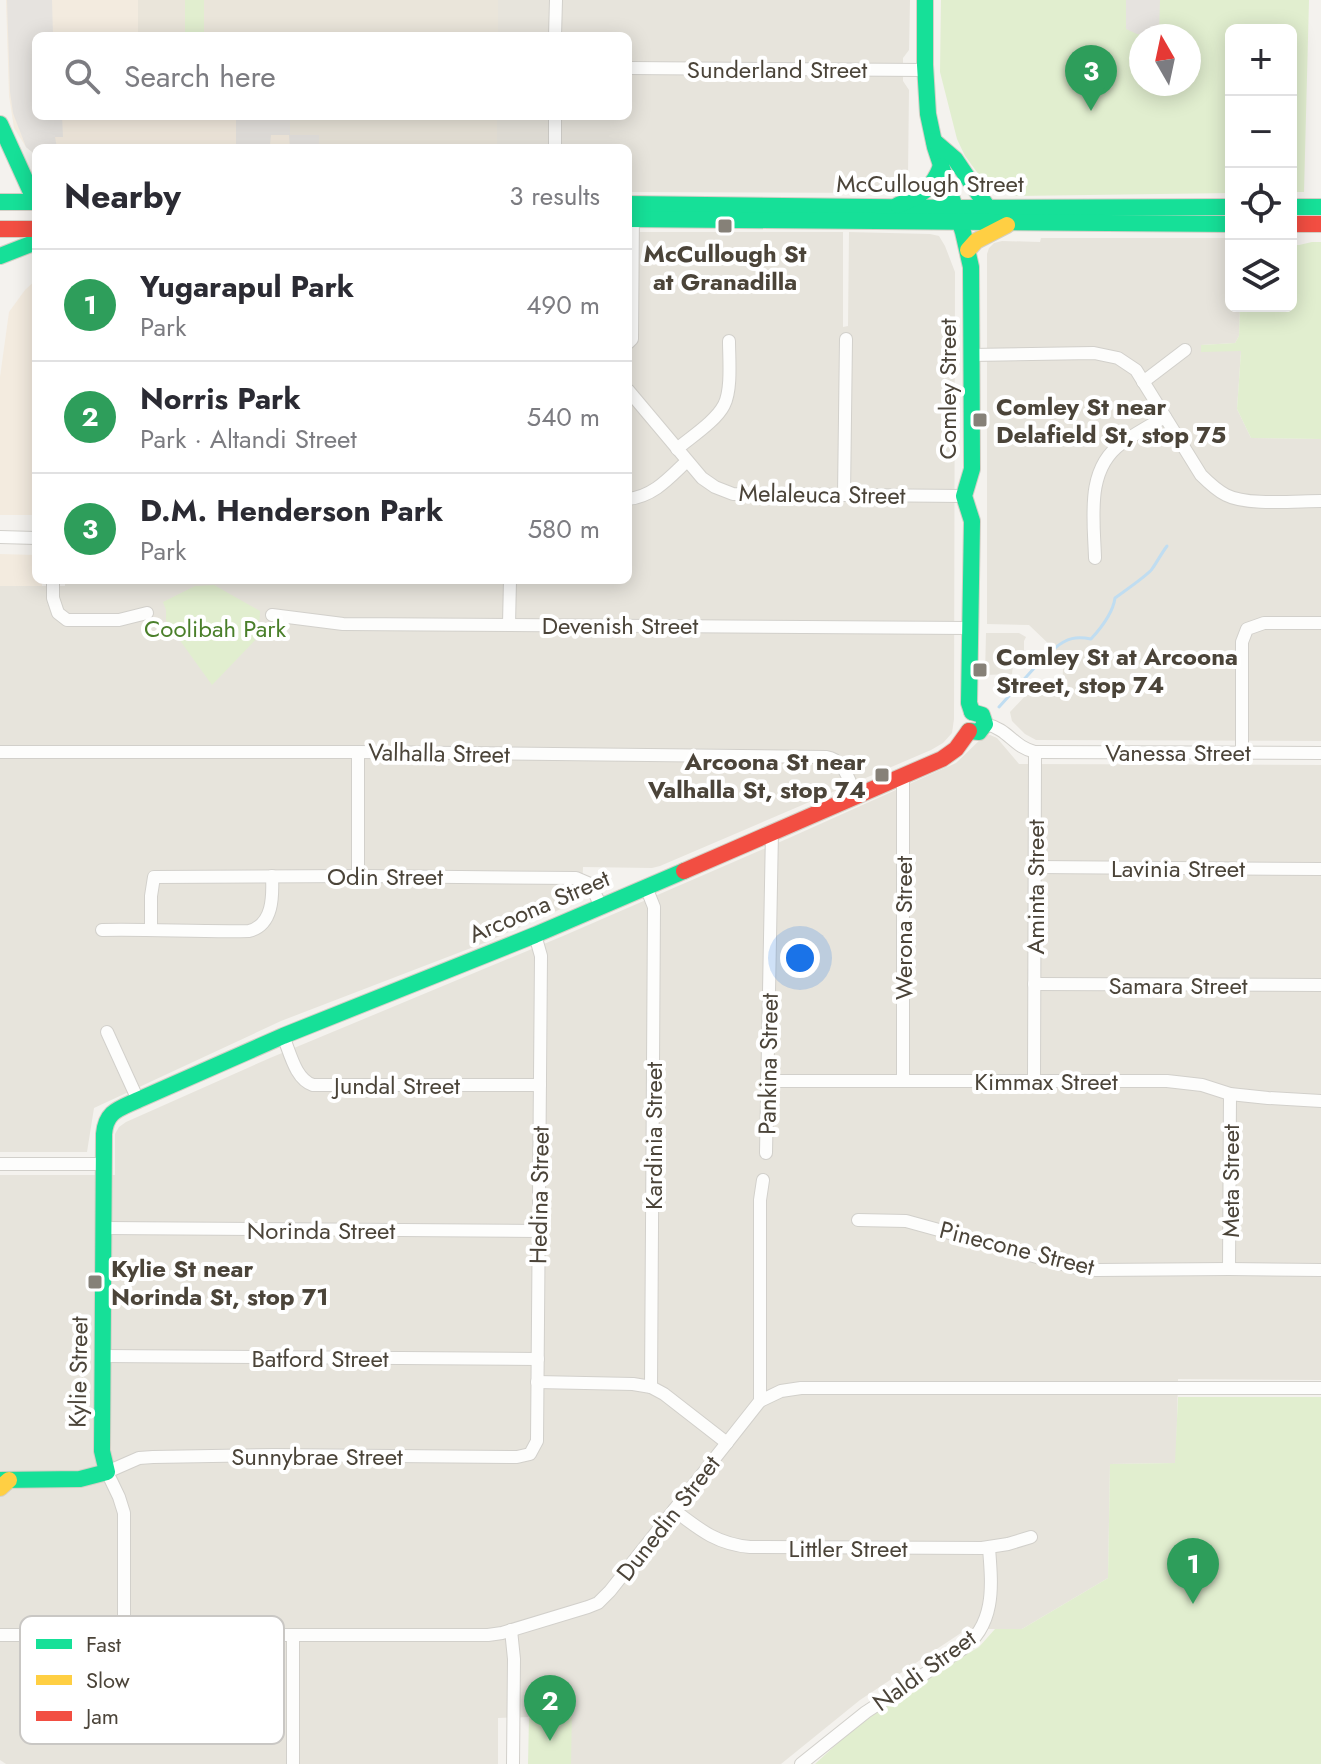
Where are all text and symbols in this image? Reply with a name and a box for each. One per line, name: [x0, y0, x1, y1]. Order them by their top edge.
north arrow: [1129, 24, 1201, 96]
map controls: [1225, 24, 1297, 312]
button: +: [1225, 24, 1297, 96]
search box: [32, 32, 632, 120]
pin: 3: [1065, 45, 1117, 111]
street label: Sunderland Street: [687, 52, 867, 87]
icon: search: [60, 54, 104, 98]
text: Search here: [124, 55, 276, 98]
button: −: [1225, 96, 1297, 168]
street label: McCullough Street: [836, 166, 1024, 201]
button: locate: [1225, 168, 1297, 240]
text: Nearby: [64, 172, 181, 221]
text: 3 results: [509, 177, 600, 215]
marker: McCullough St at Granadilla: [716, 217, 734, 235]
place label: McCullough St at Granadilla: [644, 236, 807, 299]
button: layers: [1225, 240, 1297, 312]
text: Yugarapul Park: [140, 265, 354, 308]
text: 1: [83, 286, 97, 324]
text: 490 m: [526, 286, 600, 324]
text: Park: [140, 308, 186, 346]
street label: Comley Street: [930, 318, 965, 459]
text: Norris Park: [140, 377, 301, 420]
place label: Comley St near Delafield St, stop 75: [996, 389, 1226, 452]
text: 2: [81, 398, 99, 436]
text: 540 m: [526, 398, 600, 436]
marker: Comley St near Delafield St, stop 75: [971, 411, 989, 429]
text: Park · Altandi Street: [140, 420, 357, 458]
street label: Melaleuca Street: [738, 475, 906, 513]
text: D.M. Henderson Park: [140, 489, 443, 532]
text: 3: [82, 510, 98, 548]
text: 580 m: [527, 510, 600, 548]
text: Park: [140, 532, 186, 570]
street label: Devenish Street: [542, 608, 698, 643]
park label: Coolibah Park: [144, 611, 287, 646]
place label: Comley St at Arcoona Street, stop 74: [996, 639, 1238, 702]
marker: Comley St at Arcoona Street, stop 74: [971, 661, 989, 679]
street label: Valhalla Street: [368, 734, 510, 772]
street label: Vanessa Street: [1105, 735, 1251, 770]
place label: Arcoona St near Valhalla St, stop 74: [647, 744, 866, 807]
marker: Arcoona St near Valhalla St, stop 74: [873, 766, 891, 784]
street label: Aminta Street: [1018, 819, 1053, 955]
street label: Lavinia Street: [1111, 851, 1245, 886]
street label: Werona Street: [886, 856, 921, 1000]
street label: Odin Street: [327, 859, 443, 894]
street label: Arcoona Street: [463, 860, 615, 951]
your location: [780, 938, 820, 978]
street label: Samara Street: [1108, 968, 1248, 1003]
street label: Pankina Street: [749, 992, 787, 1135]
street label: Kardinia Street: [636, 1062, 671, 1210]
street label: Kimmax Street: [974, 1064, 1118, 1099]
street label: Jundal Street: [331, 1068, 460, 1103]
street label: Meta Street: [1213, 1124, 1248, 1238]
street label: Hedina Street: [520, 1125, 558, 1264]
street label: Pinecone Street: [936, 1212, 1098, 1284]
street label: Norinda Street: [247, 1213, 395, 1248]
place label: Kylie St near Norinda St, stop 71: [111, 1251, 329, 1314]
marker: Kylie St near Norinda St, stop 71: [86, 1273, 104, 1291]
street label: Kylie Street: [60, 1316, 96, 1428]
street label: Batford Street: [251, 1341, 389, 1376]
street label: Sunnybrae Street: [231, 1439, 403, 1474]
street label: Dunedin Street: [608, 1448, 728, 1588]
street label: Littler Street: [788, 1531, 908, 1566]
pin: 1: [1167, 1538, 1219, 1604]
legend: [20, 1616, 284, 1744]
street label: Naldi Street: [865, 1620, 983, 1719]
text: Fast: [86, 1628, 122, 1660]
text: Slow: [86, 1664, 130, 1696]
pin: 2: [524, 1675, 576, 1741]
text: Jam: [83, 1700, 119, 1732]

